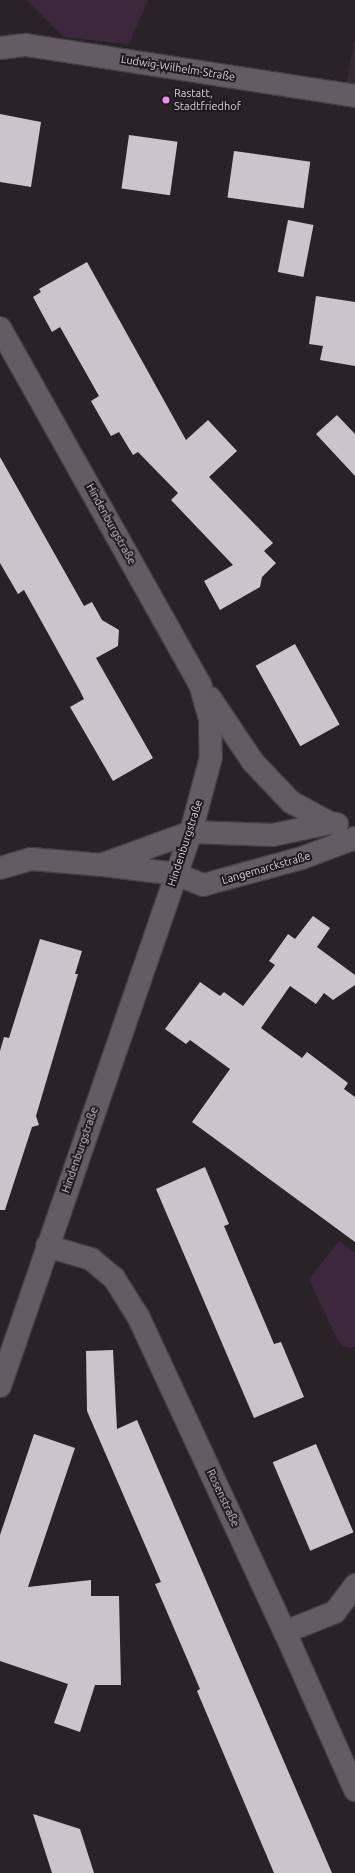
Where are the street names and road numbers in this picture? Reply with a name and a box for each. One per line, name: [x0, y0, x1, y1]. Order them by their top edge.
street label: Ludwig-Wilhelm-Straße: [120, 52, 236, 84]
street label: Hindenburgstraße: [83, 481, 139, 567]
street label: Hindenburgstraße: [165, 798, 205, 888]
street label: Langemarckstraße: [220, 849, 312, 887]
street label: Hindenburgstraße: [59, 1105, 101, 1195]
street label: Rosenstraße: [204, 1467, 242, 1529]

